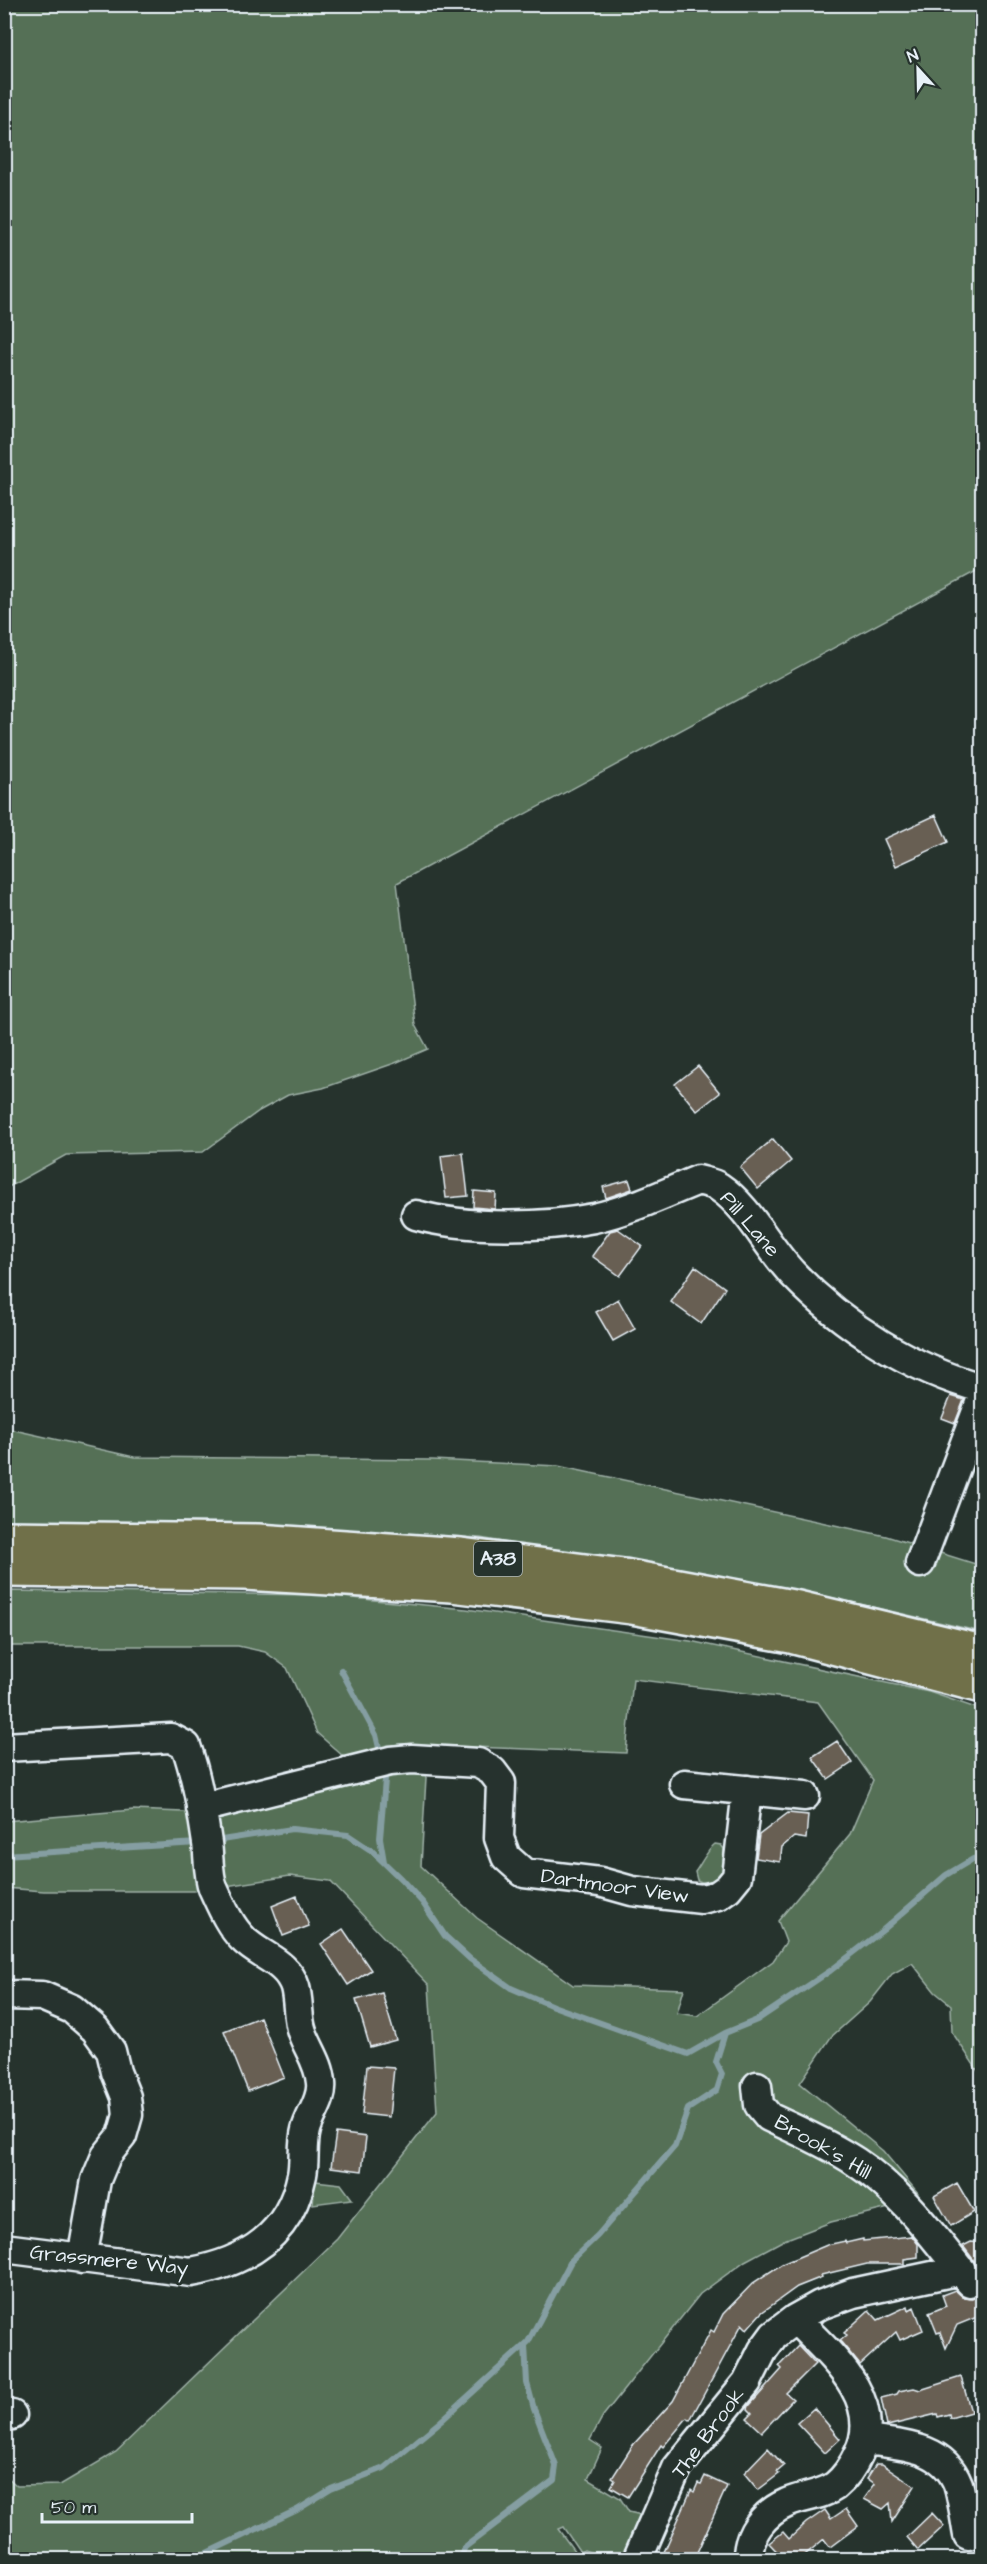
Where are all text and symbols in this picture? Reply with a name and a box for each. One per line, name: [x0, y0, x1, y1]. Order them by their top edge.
north arrow: [888, 39, 948, 99]
text: N: [904, 44, 922, 68]
street label: Pill Lane: [713, 1185, 787, 1263]
road number: A38: [474, 1542, 522, 1576]
street label: Dartmoor View: [539, 1861, 691, 1911]
street label: Brook's Hill: [769, 2107, 877, 2187]
street label: Grassmere Way: [28, 2237, 190, 2285]
street label: The Brook: [664, 2382, 752, 2484]
scale bar: [42, 2486, 192, 2524]
text: 50 m: [51, 2495, 96, 2520]

